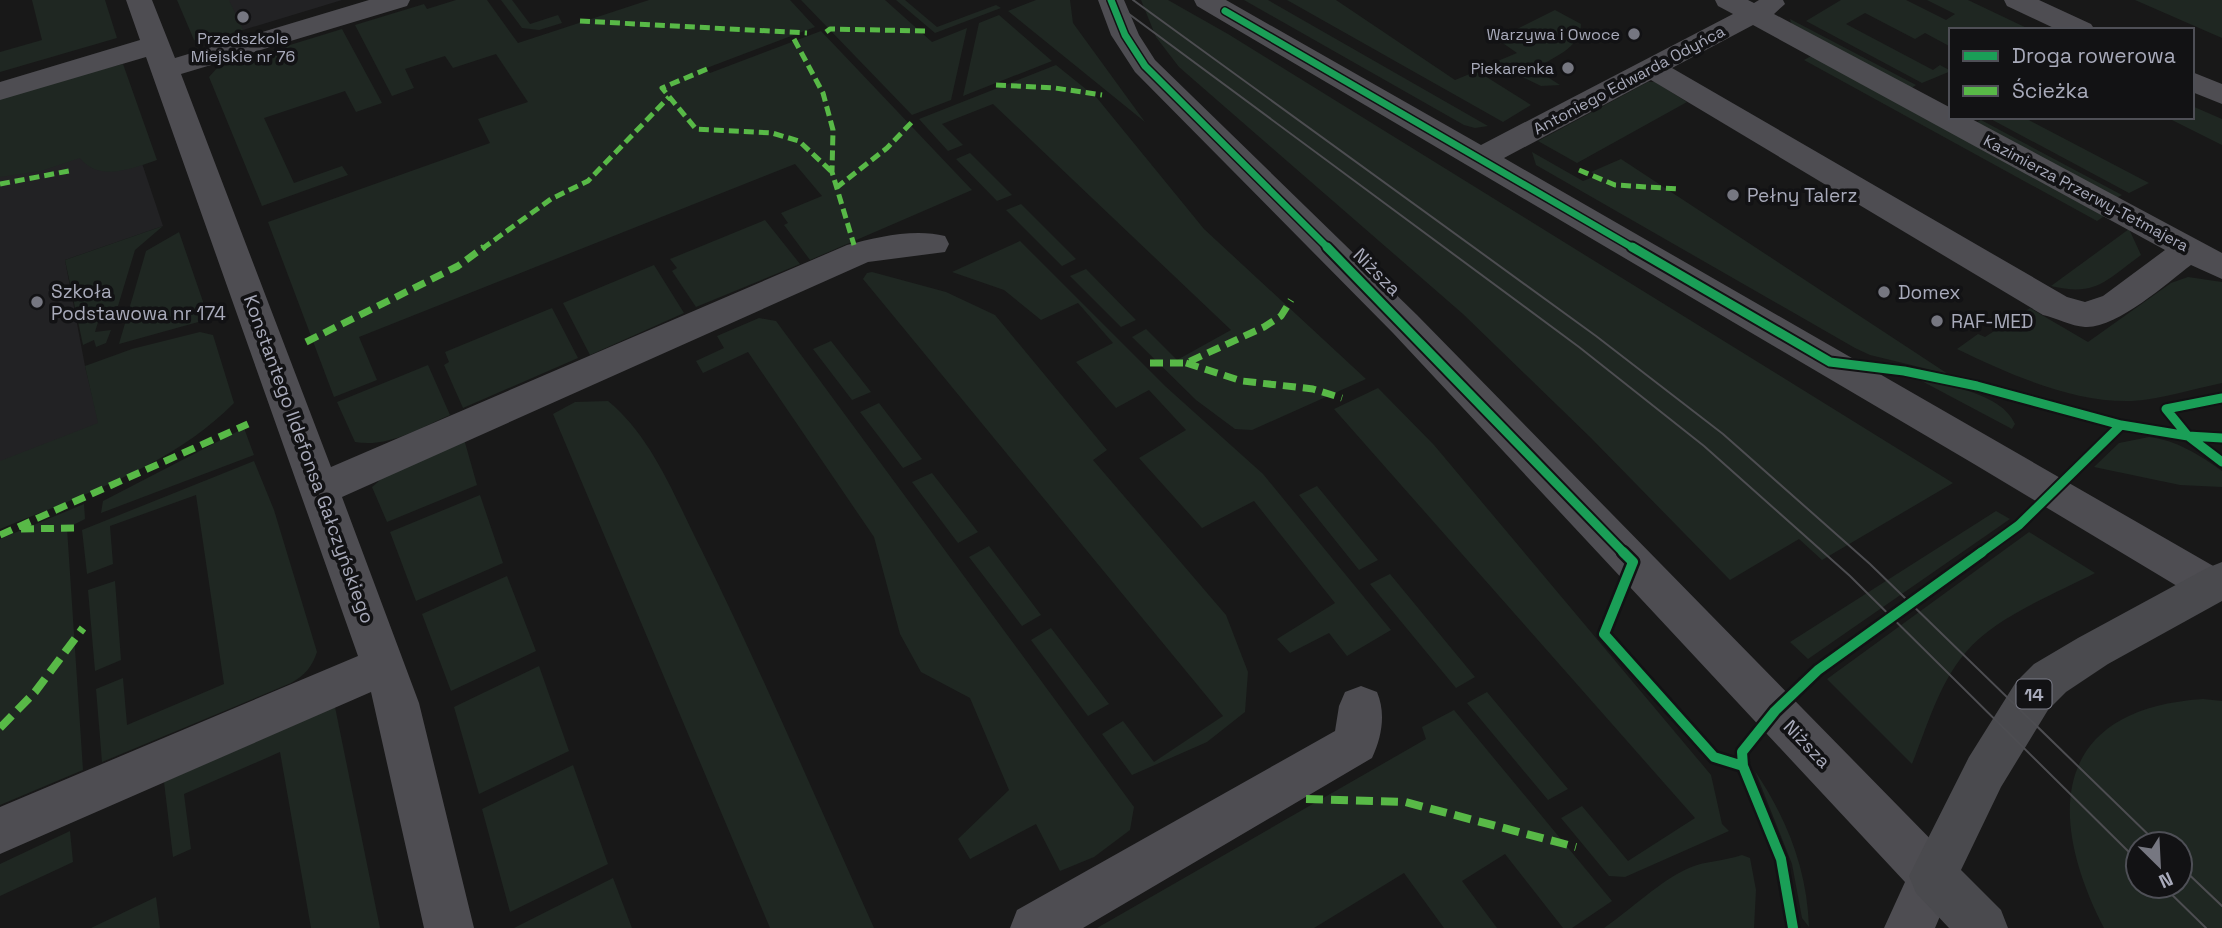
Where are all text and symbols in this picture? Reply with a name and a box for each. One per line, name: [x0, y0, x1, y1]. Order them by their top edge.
marker: Przedszkole Miejskie nr 76: [235, 9, 251, 25]
street label: Antoniego Edwarda Odyńca: [1530, 20, 1728, 140]
place label: Warzywa i Owoce: [1486, 24, 1620, 45]
marker: Warzywa i Owoce: [1626, 26, 1642, 42]
place label: Przedszkole Miejskie nr 76: [191, 28, 295, 67]
legend: [1949, 28, 2194, 119]
text: Droga rowerowa: [2012, 42, 2176, 69]
place label: Piekarenka: [1471, 58, 1554, 79]
marker: Piekarenka: [1560, 60, 1576, 76]
text: Ścieżka: [2012, 77, 2089, 104]
street label: Kazimierza Przerwy-Tetmajera: [1980, 130, 2192, 256]
place label: Pełny Talerz: [1747, 183, 1857, 208]
marker: Pełny Talerz: [1725, 187, 1741, 203]
street label: Niższa: [1348, 243, 1406, 301]
place label: Szkoła Podstawowa nr 174: [51, 279, 226, 326]
place label: Domex: [1898, 280, 1961, 305]
marker: Domex: [1876, 284, 1892, 300]
street label: Konstantego Ildefonsa Gałczyńskiego: [238, 291, 380, 627]
marker: Szkoła Podstawowa nr 174: [29, 294, 45, 310]
place label: RAF-MED: [1951, 309, 2033, 334]
marker: RAF-MED: [1929, 313, 1945, 329]
road number: 14: [2016, 680, 2052, 708]
street label: Niższa: [1778, 714, 1836, 774]
north arrow: [2124, 830, 2194, 900]
text: N: [2155, 866, 2177, 894]

